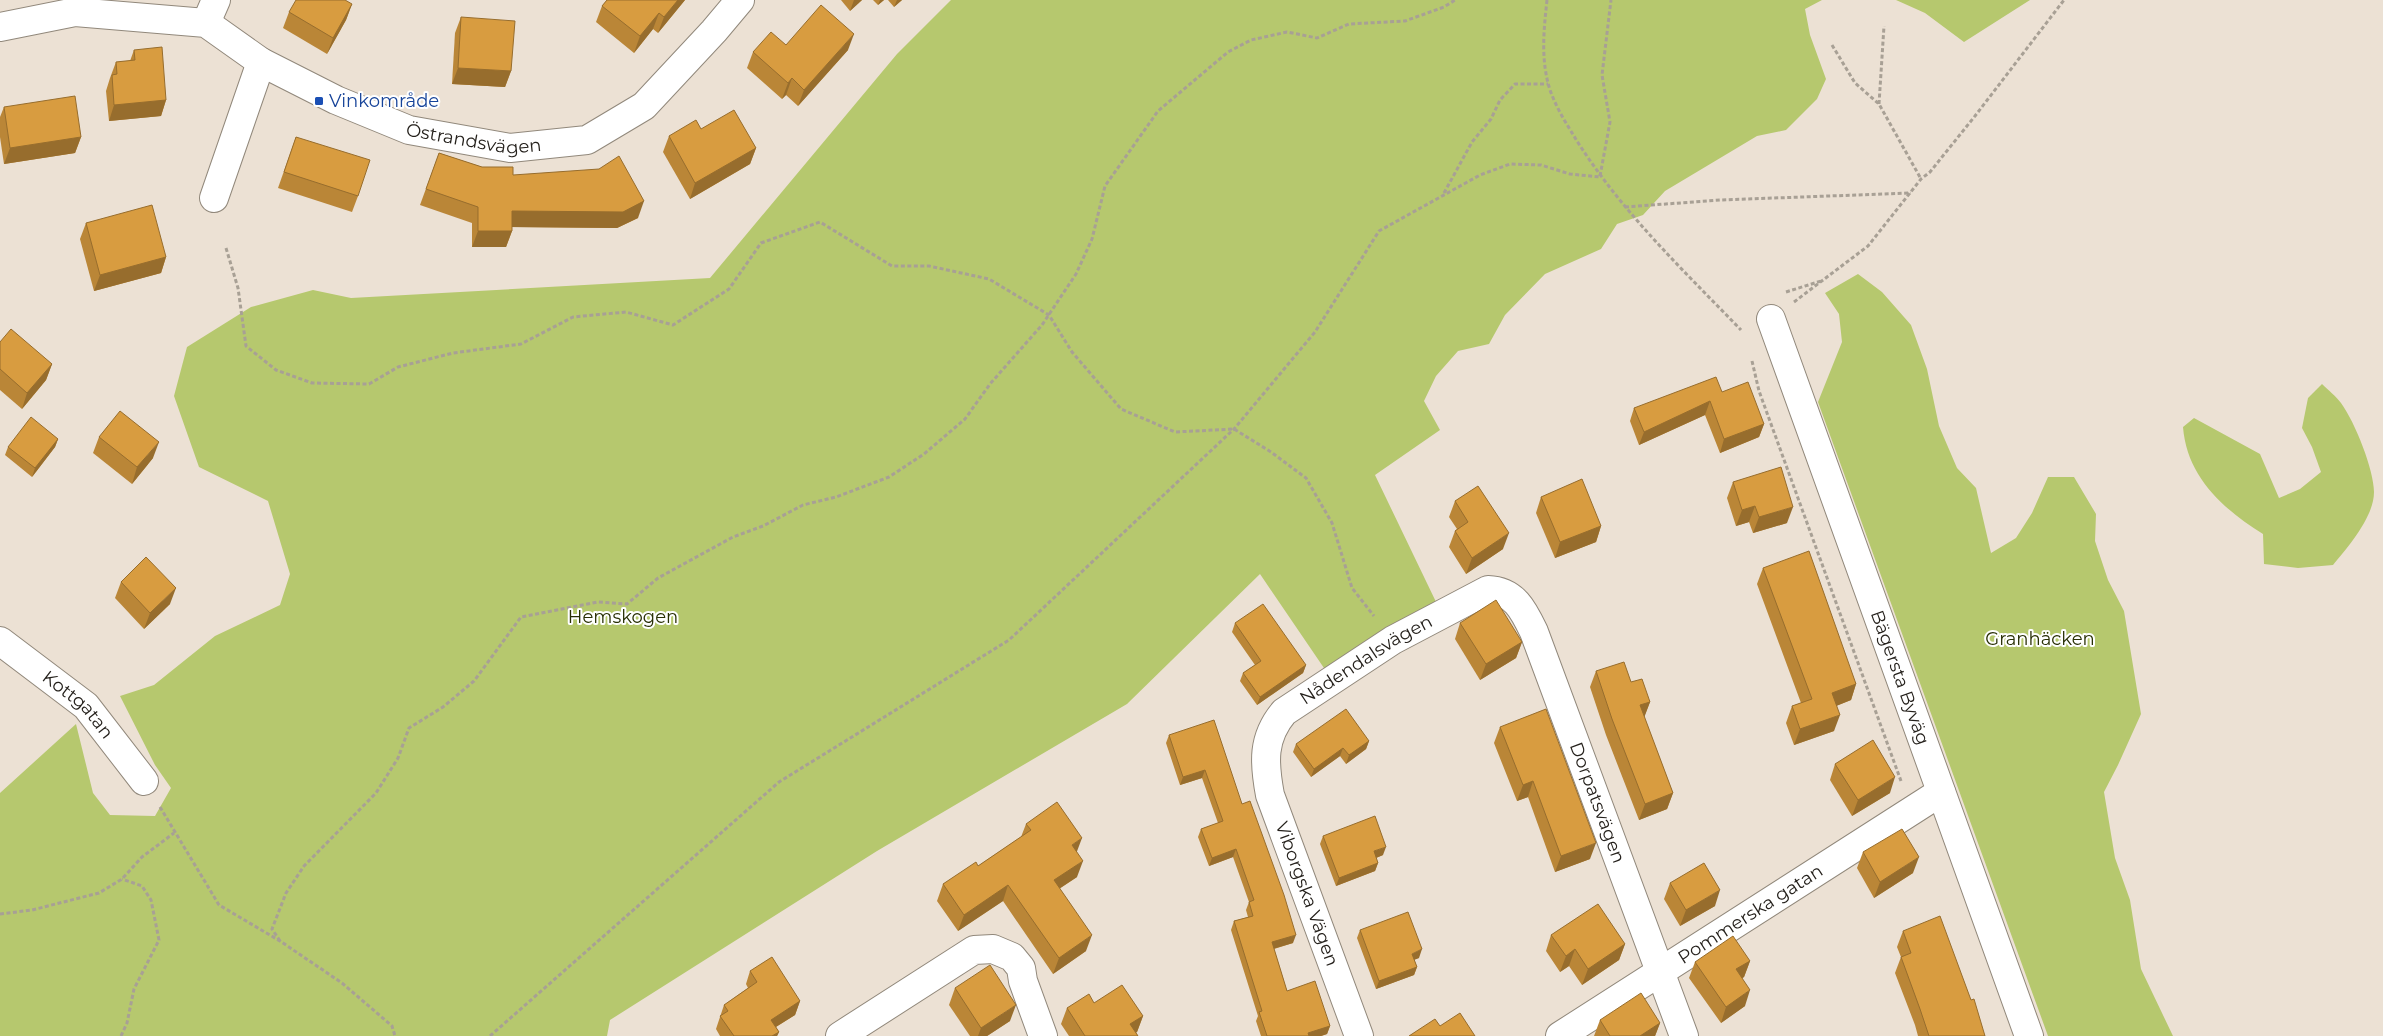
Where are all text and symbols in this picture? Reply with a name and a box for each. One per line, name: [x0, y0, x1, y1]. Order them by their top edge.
place label: Vinkområde: [329, 90, 439, 112]
marker: Vinkområde: [313, 95, 325, 107]
street label: Östrandsvägen: [404, 119, 542, 159]
park label: Hemskogen: [568, 606, 678, 628]
street label: Bägersta Byväg: [1866, 607, 1934, 748]
street label: Nådendalsvägen: [1296, 610, 1436, 709]
park label: Granhäcken: [1985, 628, 2095, 650]
street label: Kottgatan: [38, 666, 118, 743]
street label: Dorpatsvägen: [1565, 739, 1630, 866]
street label: Viborgska Vägen: [1271, 819, 1343, 969]
street label: Pommerska gatan: [1674, 860, 1827, 969]

